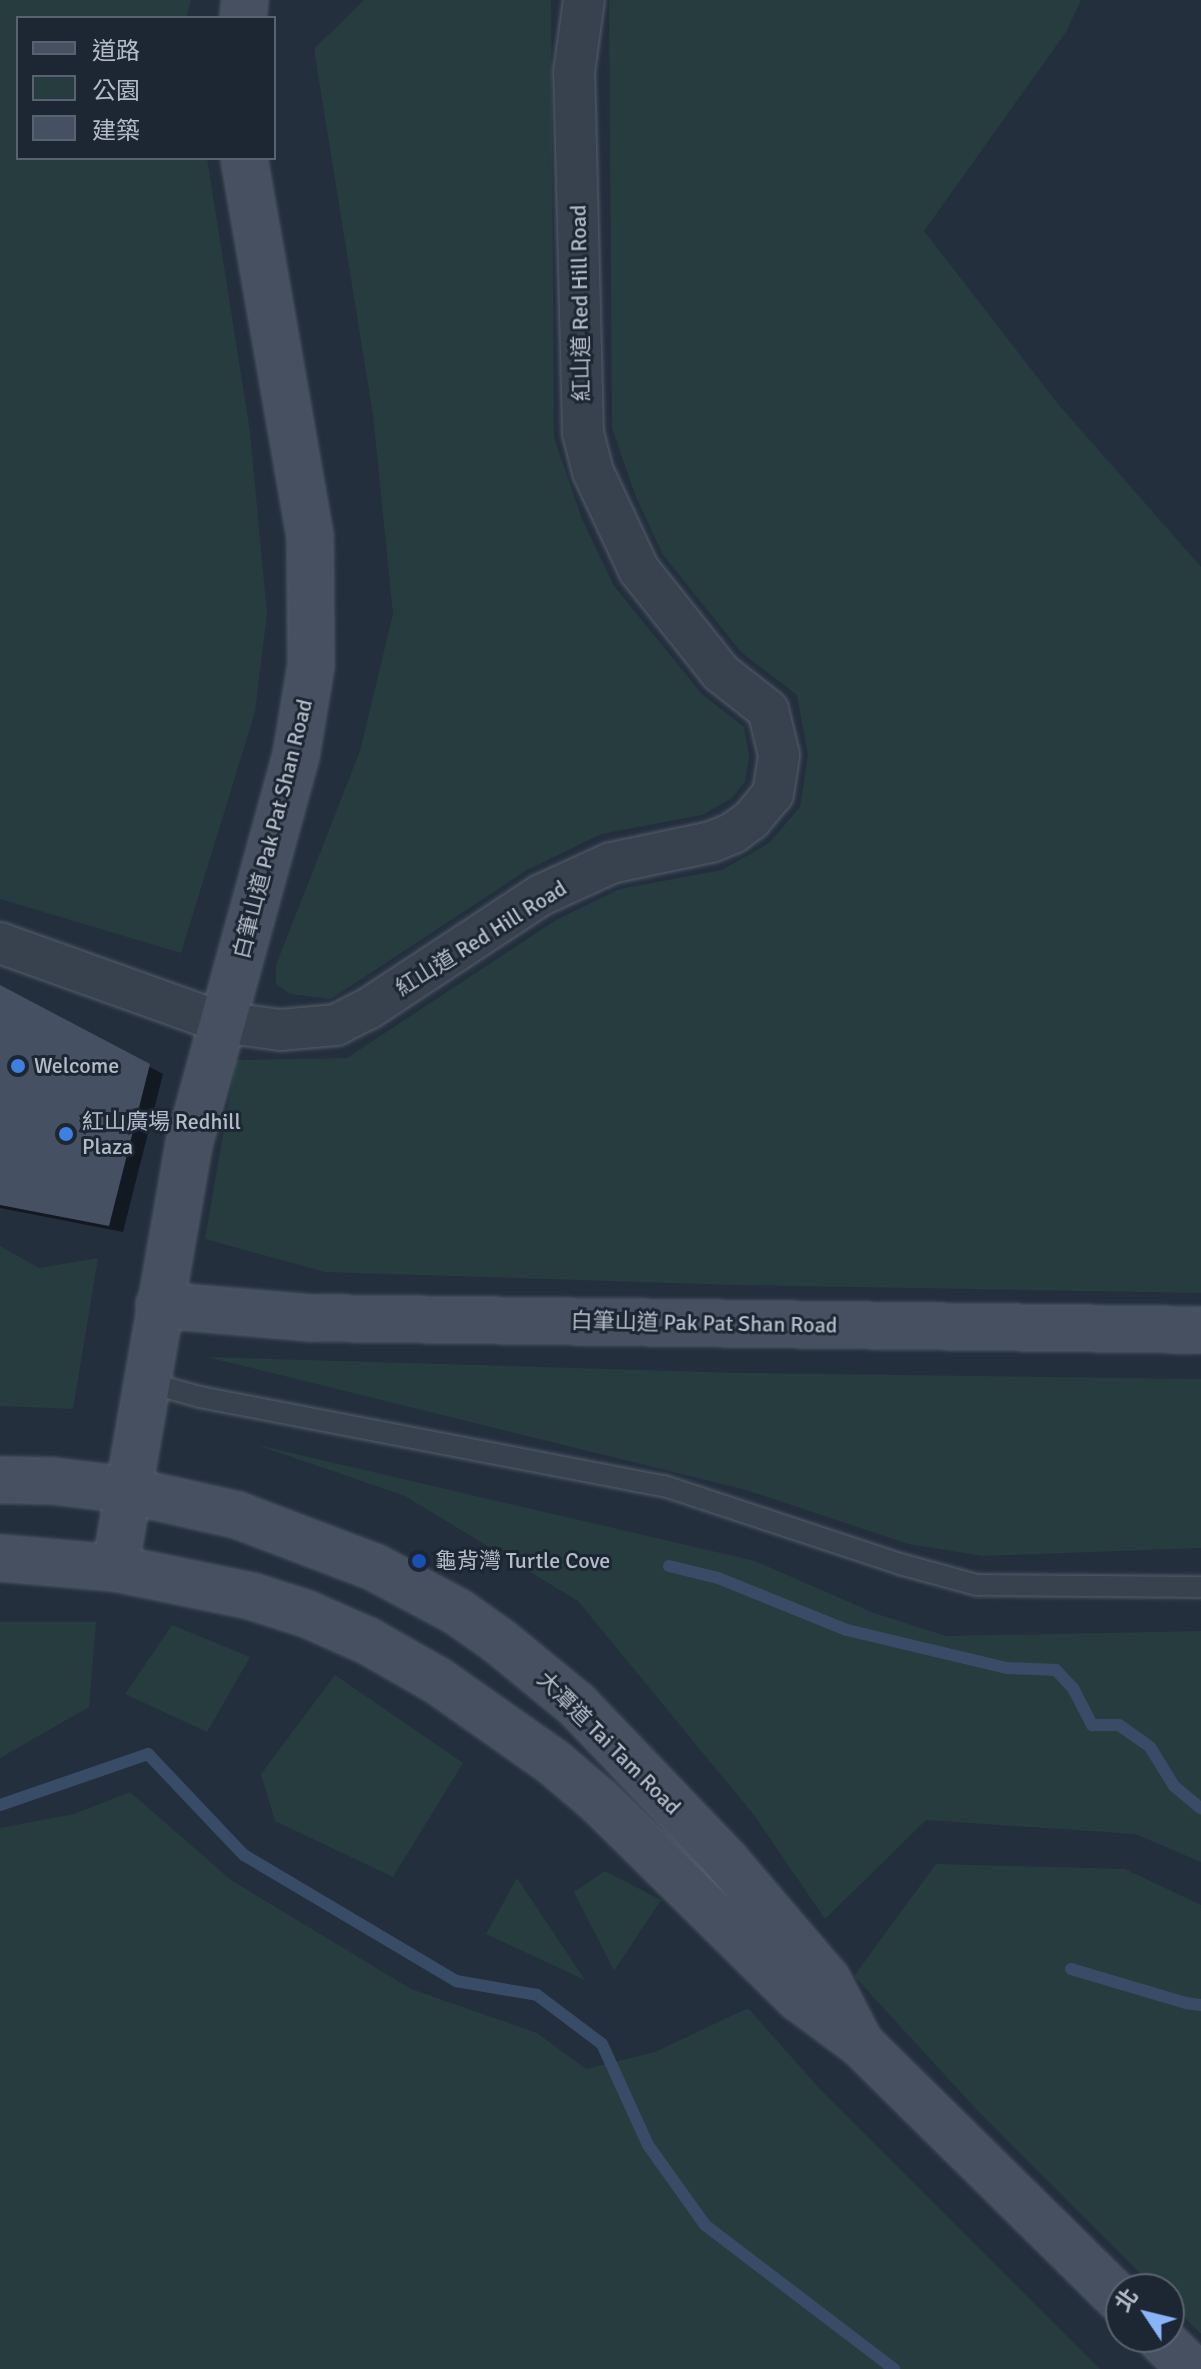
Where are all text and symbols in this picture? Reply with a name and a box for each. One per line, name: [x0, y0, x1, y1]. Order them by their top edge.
legend: [16, 16, 276, 160]
text: 道路: [92, 36, 140, 66]
text: 公園: [92, 76, 140, 106]
text: 建築: [92, 116, 140, 146]
street label: 紅山道 Red Hill Road: [565, 204, 595, 402]
street label: 白筆山道 Pak Pat Shan Road: [228, 696, 318, 962]
street label: 紅山道 Red Hill Road: [391, 875, 571, 1001]
place label: Welcome: [34, 1053, 119, 1079]
marker: Welcome: [9, 1057, 27, 1075]
place label: 紅山廣場 Redhill Plaza: [82, 1108, 241, 1160]
marker: 紅山廣場 Redhill Plaza: [57, 1125, 75, 1143]
street label: 白筆山道 Pak Pat Shan Road: [570, 1307, 838, 1339]
place label: 龜背灣 Turtle Cove: [435, 1548, 610, 1574]
marker: 龜背灣 Turtle Cove: [410, 1552, 428, 1570]
street label: 大潭道 Tai Tam Road: [532, 1666, 686, 1820]
north arrow: [1105, 2273, 1185, 2353]
text: 北: [1109, 2283, 1144, 2317]

